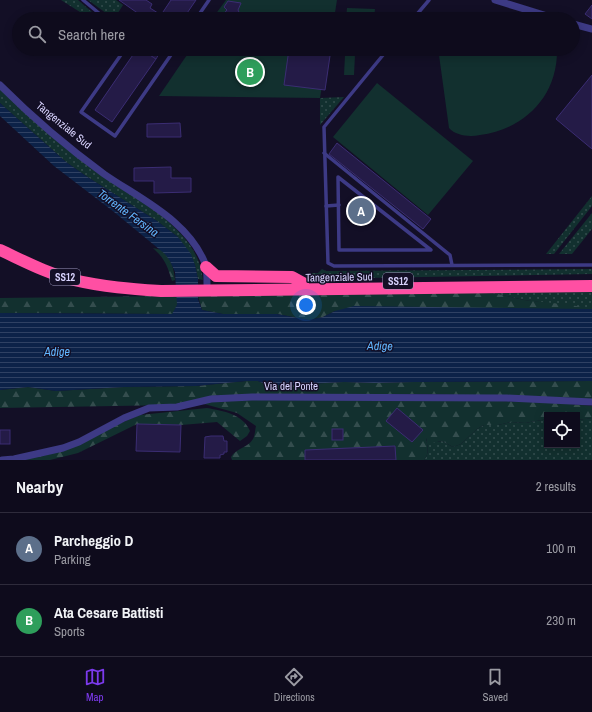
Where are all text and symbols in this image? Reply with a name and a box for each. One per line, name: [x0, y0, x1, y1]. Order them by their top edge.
search box: [12, 12, 580, 56]
icon: search: [26, 23, 48, 45]
text: Search here: [58, 24, 125, 45]
pin: B: [237, 57, 263, 87]
street label: Tangenziale Sud: [33, 98, 95, 152]
water label: Torrente Fersina: [94, 185, 162, 241]
pin: A: [348, 196, 374, 226]
road number: SS12: [50, 269, 80, 285]
street label: Tangenziale Sud: [305, 269, 373, 285]
road number: SS12: [383, 273, 413, 289]
your location: [296, 295, 316, 315]
water label: Adige: [366, 338, 394, 354]
water label: Adige: [43, 344, 70, 360]
street label: Via del Ponte: [264, 379, 318, 393]
map controls: [544, 412, 580, 448]
button: locate: [544, 412, 580, 448]
text: Nearby: [16, 475, 63, 498]
text: 2 results: [536, 478, 576, 495]
text: Parcheggio D: [54, 530, 133, 551]
text: A: [25, 540, 33, 557]
text: 100 m: [546, 540, 576, 557]
text: Parking: [54, 551, 91, 568]
text: Ata Cesare Battisti: [54, 602, 163, 623]
text: B: [25, 612, 33, 629]
text: 230 m: [546, 612, 576, 629]
text: Sports: [54, 623, 85, 640]
tab: Map: [84, 666, 106, 704]
tab: Directions: [274, 666, 315, 704]
tab: Saved: [483, 666, 508, 704]

